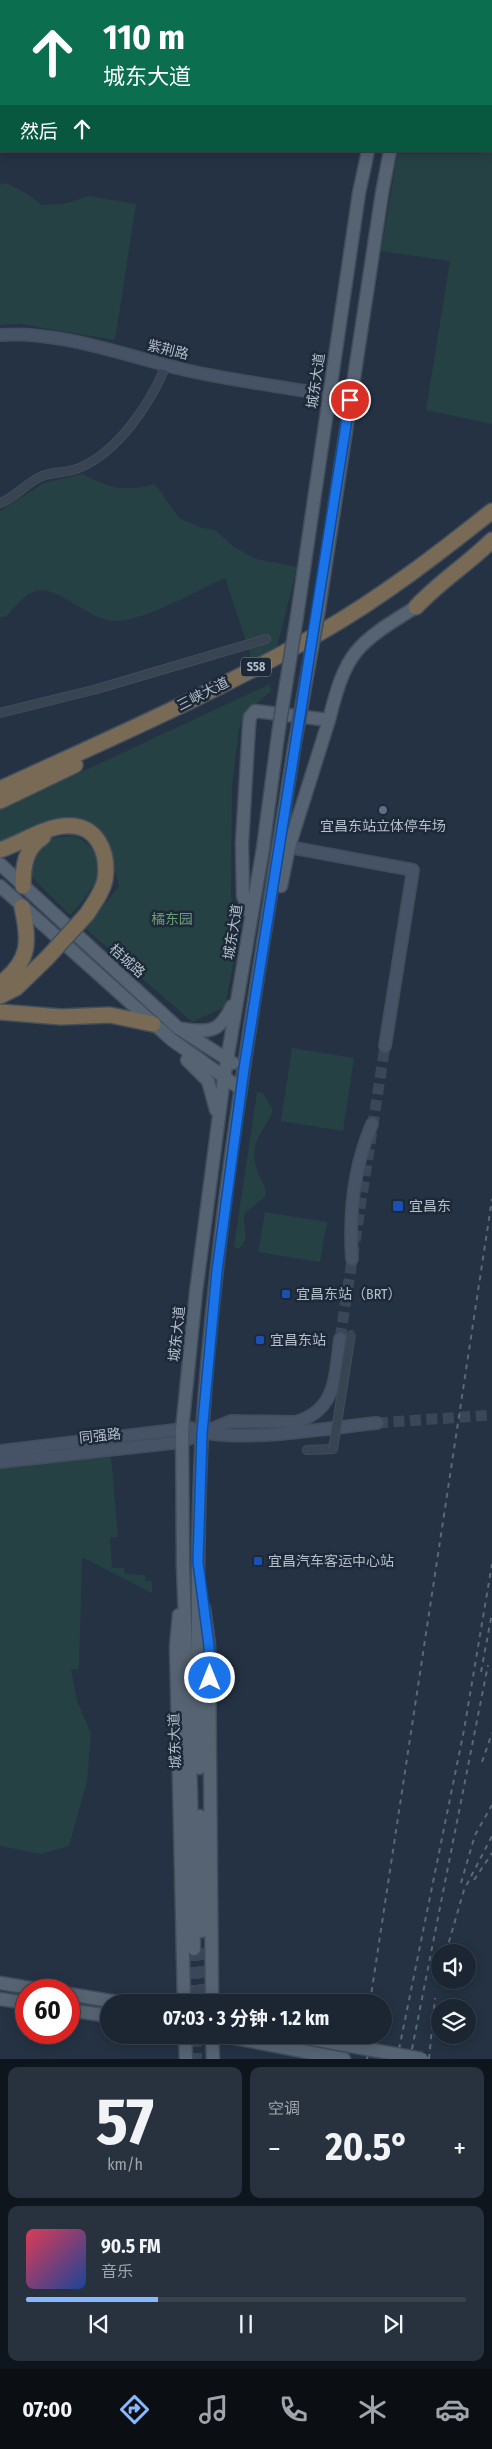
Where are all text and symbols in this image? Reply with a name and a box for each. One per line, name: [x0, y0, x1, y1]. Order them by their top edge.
text: 110 m: [103, 16, 185, 58]
icon: ahead: [20, 20, 85, 85]
text: 城东大道: [103, 63, 191, 90]
icon: ahead: [68, 115, 96, 143]
text: 然后: [20, 120, 58, 143]
street label: 紫荆路: [146, 337, 190, 363]
street label: 城东大道: [304, 352, 328, 410]
pin: [329, 379, 371, 421]
icon: arrive: [336, 386, 364, 414]
road number: S58: [241, 658, 271, 676]
street label: 三峡大道: [174, 674, 232, 714]
marker: 宜昌东站立体停车场: [377, 804, 389, 816]
place label: 宜昌东站立体停车场: [320, 818, 446, 835]
street label: 城东大道: [220, 903, 246, 961]
park label: 橘东园: [151, 911, 193, 928]
street label: 桔城路: [106, 941, 148, 981]
place label: 宜昌东: [409, 1198, 451, 1215]
marker: 宜昌东: [391, 1199, 405, 1213]
place label: 宜昌东站（BRT）: [296, 1286, 402, 1303]
marker: 宜昌东站（BRT）: [280, 1288, 292, 1300]
street label: 城东大道: [166, 1305, 188, 1363]
place label: 宜昌东站: [270, 1332, 326, 1349]
marker: 宜昌东站: [254, 1334, 266, 1346]
street label: 同强路: [78, 1425, 122, 1447]
place label: 宜昌汽车客运中心站: [268, 1553, 394, 1570]
marker: 宜昌汽车客运中心站: [252, 1555, 264, 1567]
position arrow: [183, 1651, 235, 1703]
street label: 城东大道: [166, 1713, 184, 1769]
map controls: [431, 1944, 476, 2044]
button: sound: [431, 1944, 476, 1989]
speed limit sign: 60: [15, 1979, 80, 2044]
button: layers: [431, 1999, 476, 2044]
text: 07:03 · 3 分钟 · 1.2 km: [163, 2007, 329, 2030]
text: 57: [96, 2083, 154, 2161]
text: 空调: [268, 2099, 300, 2118]
text: 20.5°: [325, 2124, 409, 2170]
text: −: [268, 2132, 281, 2165]
text: +: [453, 2132, 466, 2165]
text: km/h: [107, 2155, 143, 2174]
text: 90.5 FM: [101, 2235, 161, 2258]
text: 音乐: [101, 2262, 133, 2281]
icon: previous: [85, 2310, 113, 2338]
icon: pause: [232, 2310, 260, 2338]
icon: next: [379, 2310, 407, 2338]
icon: directions: [117, 2392, 152, 2427]
icon: music: [196, 2392, 231, 2427]
icon: phone: [276, 2392, 311, 2427]
icon: climate: [355, 2392, 390, 2427]
icon: car: [435, 2392, 470, 2427]
text: 07:00: [22, 2396, 72, 2423]

